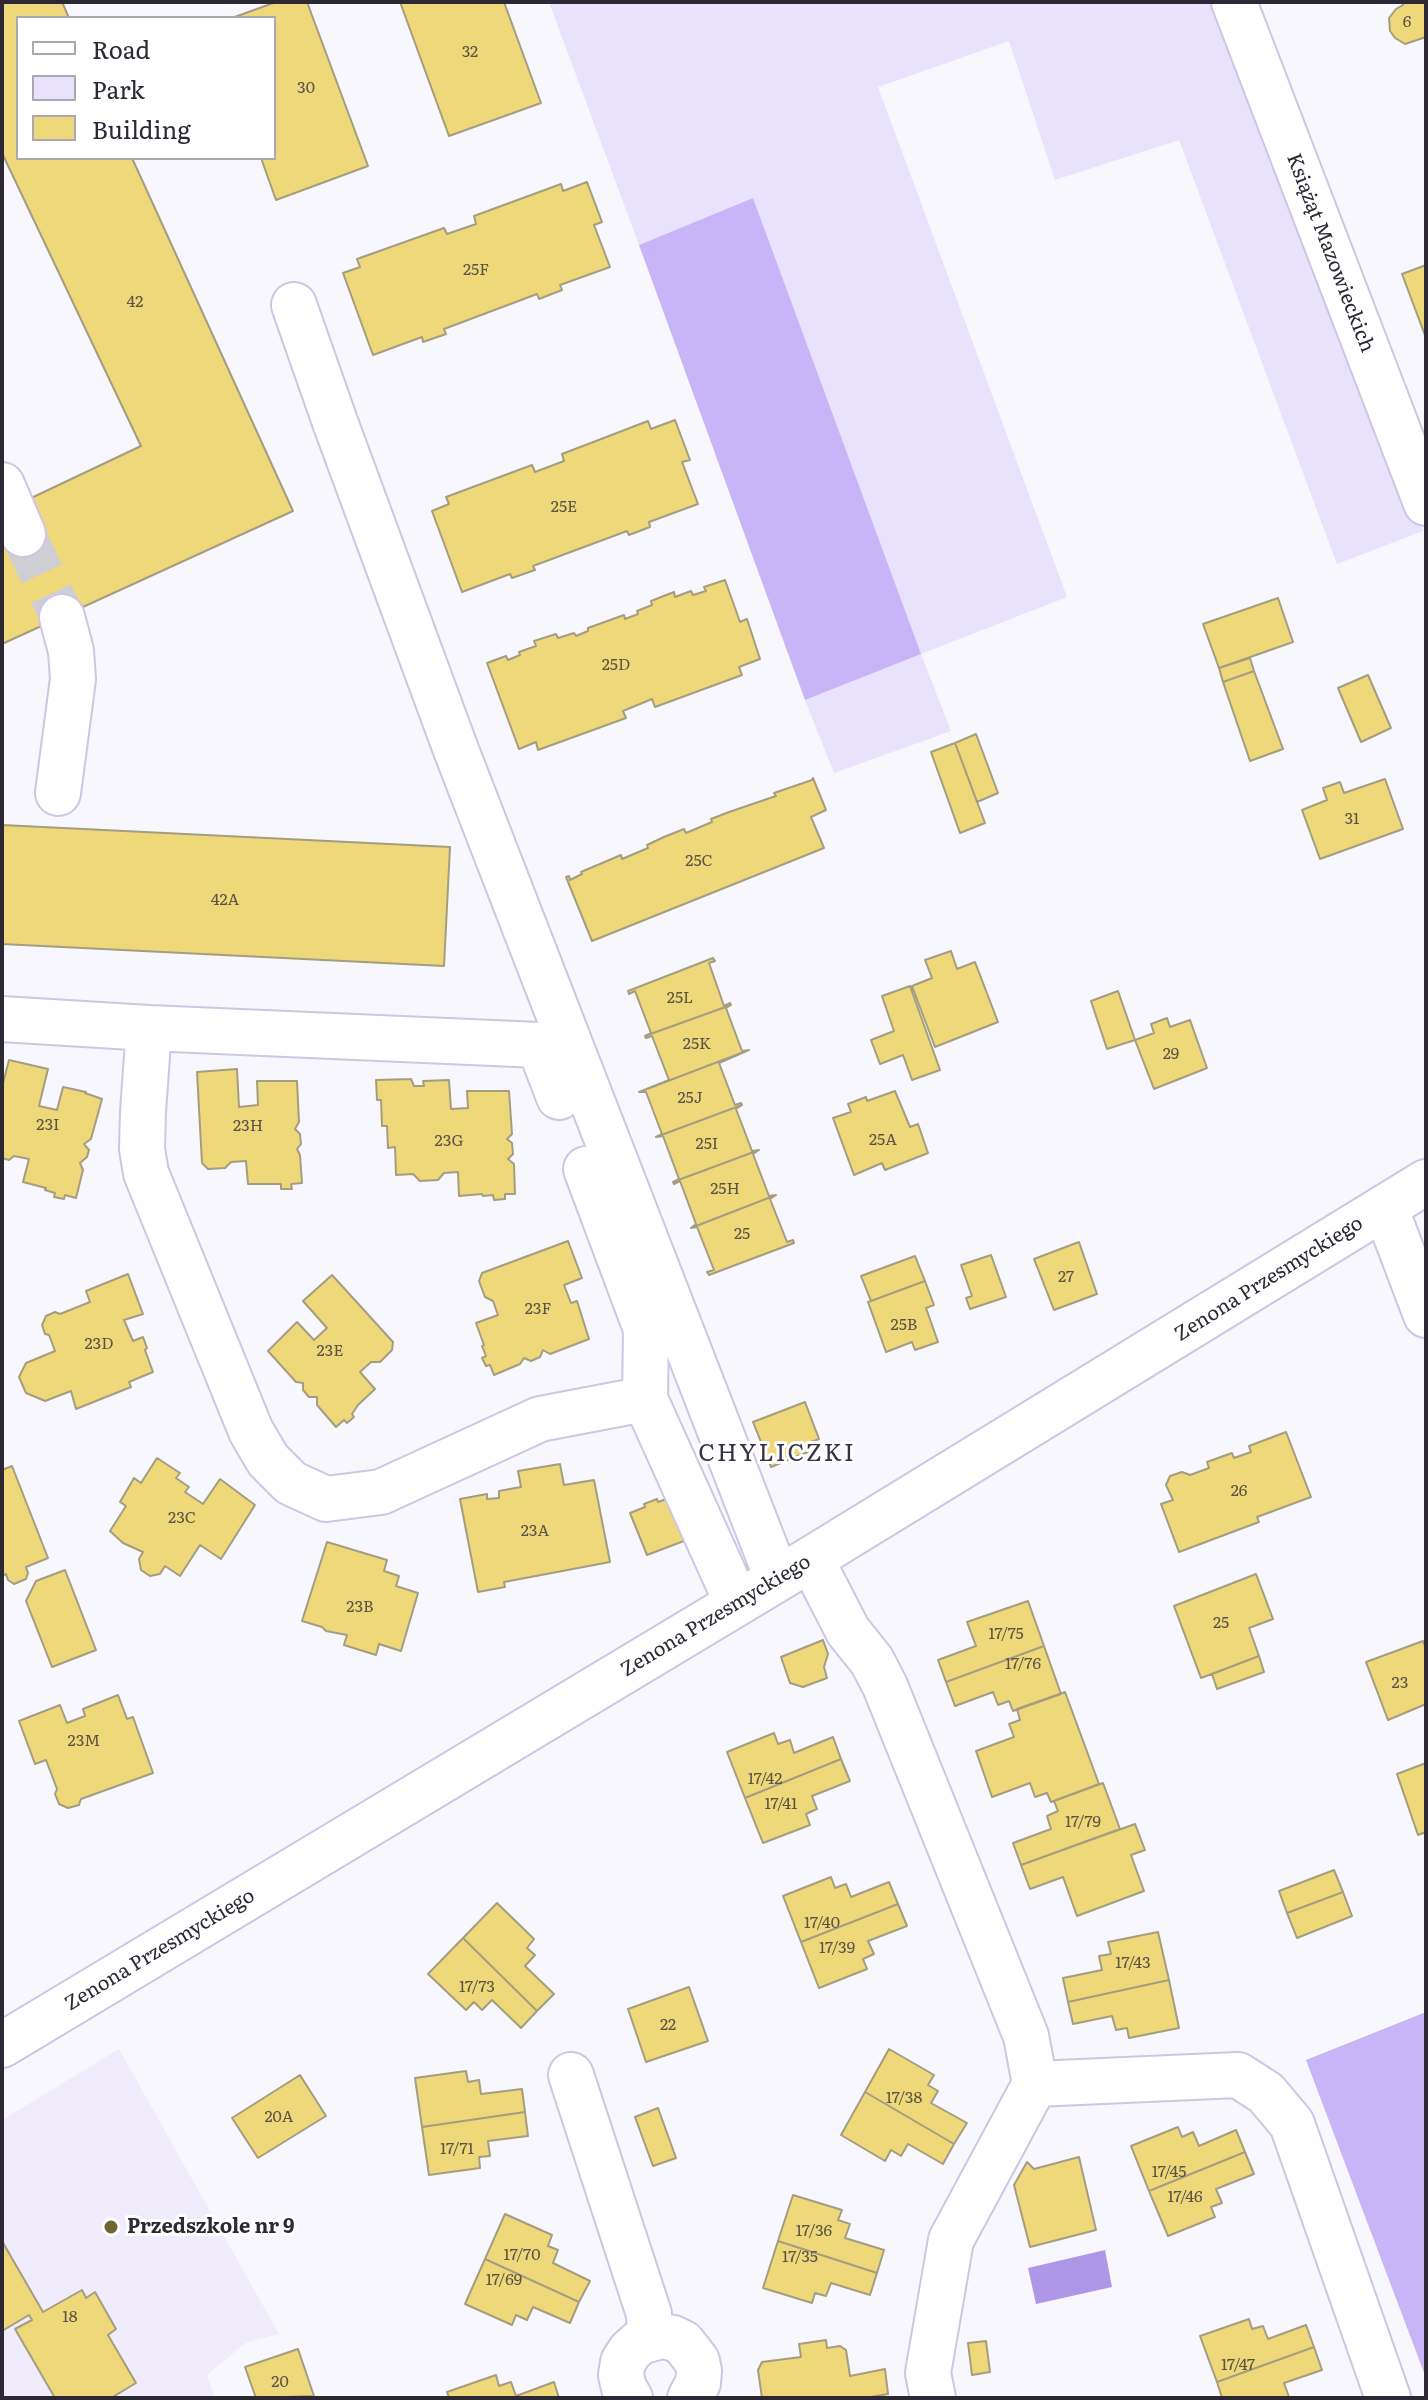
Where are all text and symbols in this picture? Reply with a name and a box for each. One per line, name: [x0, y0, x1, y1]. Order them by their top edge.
house number: 6: [1403, 12, 1411, 32]
legend: [16, 16, 276, 160]
text: Road: [92, 31, 150, 66]
house number: 32: [462, 42, 478, 62]
text: Park: [92, 71, 145, 106]
house number: 30: [297, 78, 315, 98]
text: Building: [92, 111, 191, 146]
street label: Książąt Mazowieckich: [1281, 150, 1379, 356]
house number: 25F: [463, 260, 489, 280]
house number: 42: [127, 292, 143, 312]
house number: 25E: [551, 497, 577, 517]
house number: 25D: [602, 655, 630, 675]
house number: 31: [1344, 809, 1360, 829]
house number: 25C: [685, 851, 713, 871]
house number: 42A: [211, 890, 239, 910]
house number: 25L: [667, 988, 693, 1008]
house number: 25K: [683, 1034, 711, 1054]
house number: 29: [1163, 1044, 1179, 1064]
house number: 25J: [677, 1088, 703, 1108]
house number: 23I: [36, 1115, 60, 1135]
house number: 23H: [233, 1116, 263, 1136]
house number: 25A: [869, 1130, 897, 1150]
house number: 23G: [435, 1131, 463, 1151]
house number: 25I: [696, 1134, 718, 1154]
house number: 25H: [710, 1179, 740, 1199]
street label: Zenona Przesmyckiego: [1171, 1211, 1367, 1347]
house number: 25: [734, 1224, 750, 1244]
house number: 27: [1058, 1267, 1074, 1287]
house number: 23F: [525, 1299, 551, 1319]
house number: 25B: [891, 1315, 917, 1335]
house number: 23D: [84, 1334, 114, 1354]
house number: 23E: [317, 1341, 343, 1361]
district label: CHYLICZKI: [698, 1440, 856, 1468]
house number: 26: [1231, 1481, 1247, 1501]
house number: 23C: [168, 1508, 196, 1528]
house number: 23A: [521, 1521, 549, 1541]
street label: Zenona Przesmyckiego: [617, 1550, 815, 1682]
house number: 23B: [346, 1597, 374, 1617]
house number: 25: [1213, 1613, 1229, 1633]
house number: 17/75: [988, 1624, 1024, 1644]
house number: 17/76: [1005, 1654, 1041, 1674]
house number: 23: [1392, 1673, 1408, 1693]
house number: 23M: [68, 1731, 100, 1751]
house number: 17/42: [748, 1769, 782, 1789]
house number: 17/41: [764, 1794, 798, 1814]
house number: 17/79: [1065, 1812, 1101, 1832]
street label: Zenona Przesmyckiego: [61, 1884, 259, 2016]
house number: 17/40: [804, 1913, 840, 1933]
house number: 17/39: [819, 1938, 855, 1958]
house number: 17/43: [1115, 1953, 1151, 1973]
house number: 17/73: [459, 1977, 495, 1997]
house number: 22: [660, 2015, 676, 2035]
house number: 17/38: [886, 2088, 922, 2108]
house number: 20A: [264, 2107, 294, 2127]
house number: 17/71: [440, 2139, 474, 2159]
house number: 17/45: [1152, 2162, 1186, 2182]
house number: 17/46: [1167, 2187, 1203, 2207]
place label: Przedszkole nr 9: [127, 2215, 295, 2239]
marker: Przedszkole nr 9: [102, 2218, 120, 2236]
house number: 17/36: [796, 2221, 832, 2241]
house number: 17/70: [504, 2245, 540, 2265]
house number: 17/35: [782, 2247, 818, 2267]
house number: 17/69: [486, 2270, 522, 2290]
house number: 18: [62, 2307, 78, 2327]
house number: 17/47: [1221, 2355, 1255, 2375]
house number: 20: [271, 2372, 289, 2392]

